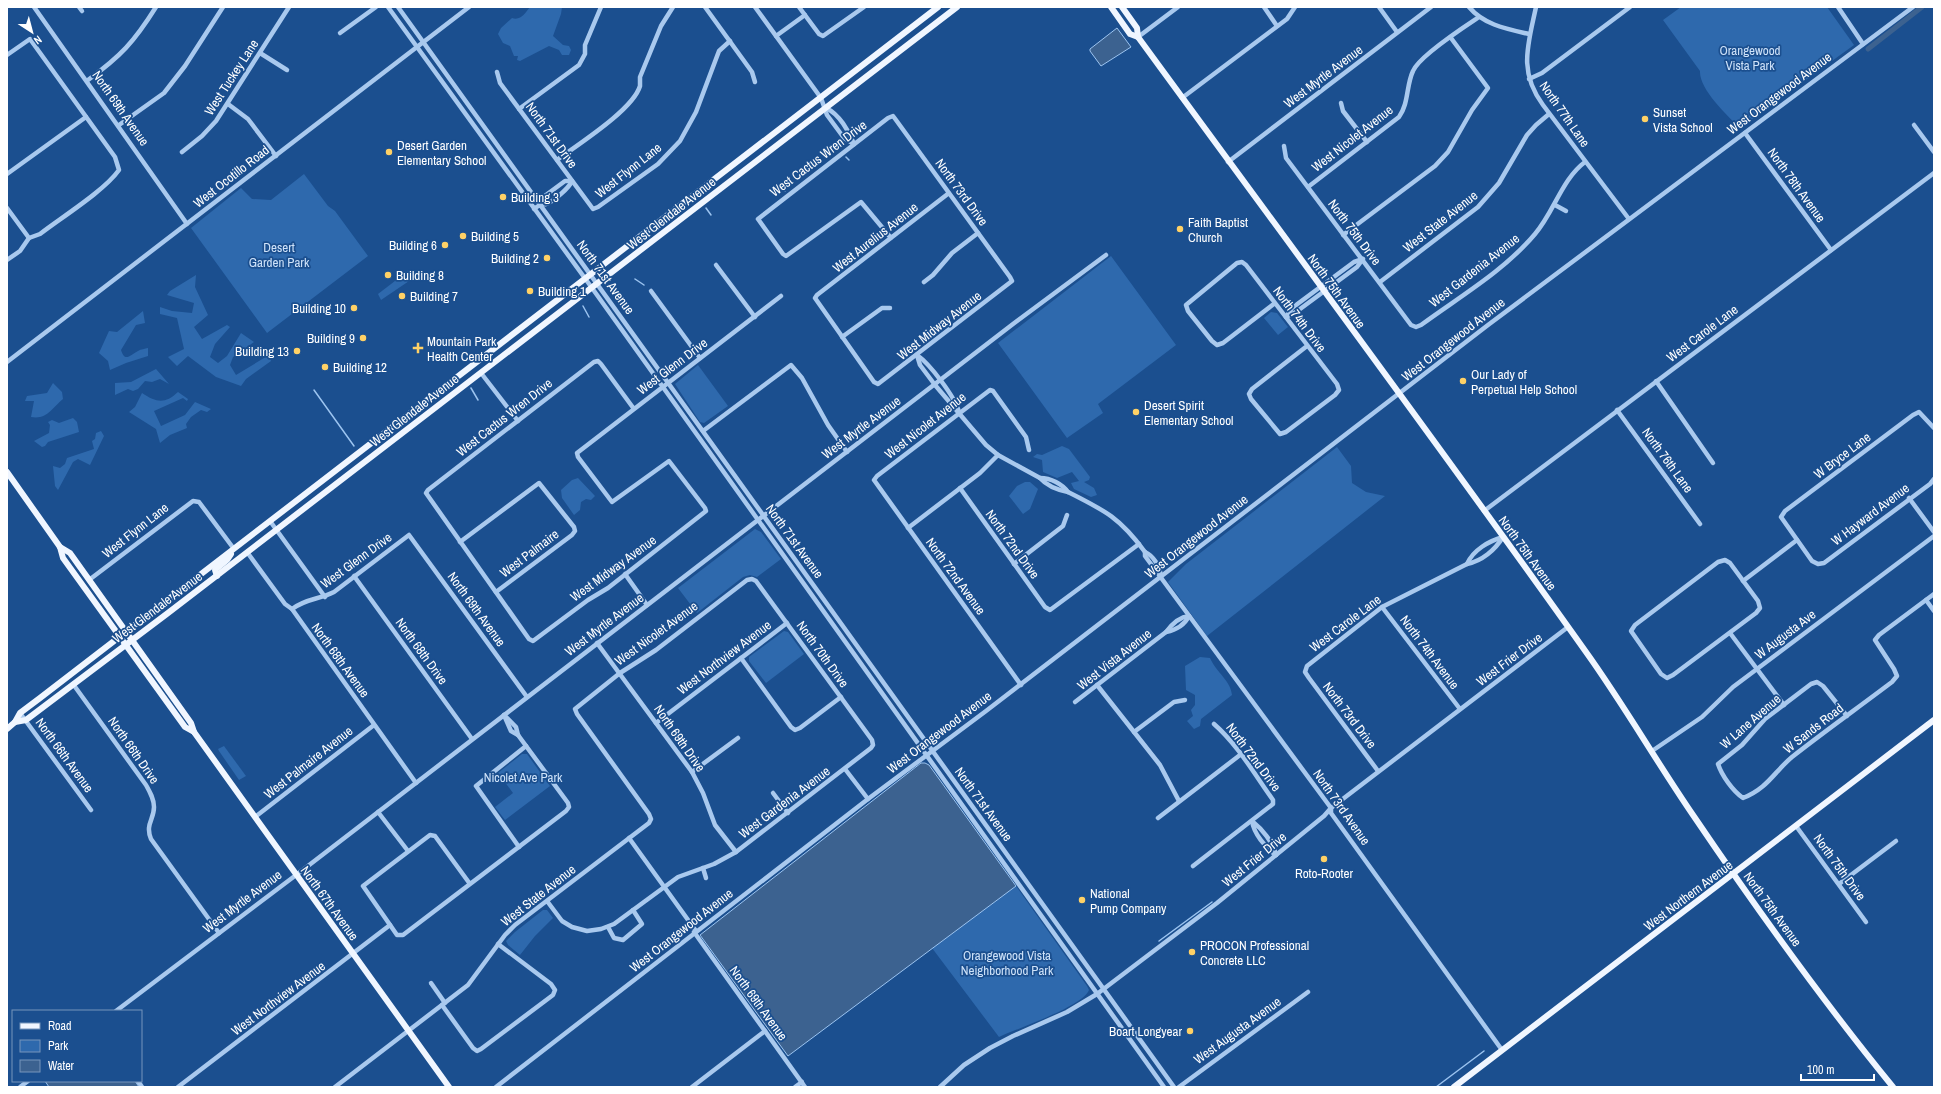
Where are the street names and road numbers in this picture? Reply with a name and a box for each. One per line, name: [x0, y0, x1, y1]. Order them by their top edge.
street label: West Tuckey Lane: [201, 36, 262, 118]
street label: West Myrtle Avenue: [1280, 41, 1366, 112]
street label: West Orangewood Avenue: [1724, 49, 1835, 138]
street label: North 69th Avenue: [88, 67, 153, 149]
street label: North 77th Lane: [1536, 78, 1594, 151]
street label: North 71st Drive: [522, 99, 581, 172]
street label: West Nicolet Avenue: [1308, 101, 1396, 175]
street label: West Cactus Wren Drive: [766, 116, 870, 200]
street label: West Flynn Lane: [592, 139, 665, 202]
street label: West Ocotillo Road: [190, 141, 273, 211]
street label: North 78th Avenue: [1764, 145, 1829, 226]
street label: North 73rd Drive: [932, 155, 992, 229]
street label: West Glendale Avenue: [623, 173, 719, 253]
street label: West State Avenue: [1399, 187, 1481, 256]
street label: North 75th Drive: [1324, 196, 1385, 269]
street label: West Aurelius Avenue: [829, 199, 922, 276]
street label: West Gardenia Avenue: [1426, 230, 1523, 311]
street label: North 71st Avenue: [573, 237, 638, 318]
street label: North 75th Avenue: [1304, 251, 1369, 332]
street label: North 74th Drive: [1269, 283, 1330, 356]
street label: West Midway Avenue: [894, 287, 985, 364]
street label: West Orangewood Avenue: [1398, 294, 1508, 385]
street label: West Carole Lane: [1663, 301, 1741, 366]
street label: West Glenn Drive: [634, 334, 711, 398]
street label: West Glendale Avenue: [366, 370, 462, 450]
street label: West Cactus Wren Drive: [453, 375, 556, 460]
street label: West Nicolet Avenue: [881, 388, 969, 462]
street label: West Myrtle Avenue: [818, 392, 904, 463]
street label: North 76th Lane: [1638, 424, 1697, 496]
street label: W Bryce Lane: [1810, 428, 1874, 482]
street label: W Hayward Avenue: [1828, 479, 1913, 549]
street label: West Orangewood Avenue: [1141, 491, 1251, 582]
street label: West Flynn Lane: [99, 499, 172, 562]
street label: North 71st Avenue: [762, 501, 827, 582]
street label: North 72nd Drive: [982, 506, 1043, 582]
street label: North 75th Avenue: [1495, 513, 1560, 594]
street label: West Palmaire: [496, 526, 562, 581]
street label: West Glenn Drive: [317, 529, 395, 592]
street label: West Midway Avenue: [567, 531, 660, 605]
street label: North 72nd Avenue: [922, 534, 989, 618]
street label: West Glendale Avenue: [109, 568, 206, 647]
street label: North 69th Avenue: [444, 569, 509, 650]
street label: West Myrtle Avenue: [561, 589, 647, 660]
street label: West Carole Lane: [1306, 591, 1384, 656]
street label: West Nicolet Avenue: [611, 598, 701, 669]
street label: W Augusta Ave: [1751, 606, 1819, 663]
street label: North 74th Avenue: [1396, 612, 1463, 693]
street label: North 68th Drive: [392, 615, 451, 688]
street label: West Northview Avenue: [674, 616, 775, 698]
street label: North 70th Drive: [793, 618, 852, 691]
street label: North 68th Avenue: [308, 620, 373, 701]
street label: West Vista Avenue: [1074, 625, 1155, 694]
street label: West Frier Drive: [1473, 629, 1546, 690]
street label: North 73rd Drive: [1319, 679, 1380, 752]
street label: West Orangewood Avenue: [884, 688, 995, 777]
street label: W Lane Avenue: [1716, 690, 1784, 752]
street label: W Sands Road: [1780, 700, 1847, 757]
street label: North 69th Drive: [650, 701, 709, 775]
street label: North 66th Drive: [104, 713, 163, 787]
street label: North 66th Avenue: [32, 715, 97, 796]
street label: North 72nd Drive: [1222, 720, 1285, 795]
street label: West Palmaire Avenue: [260, 722, 356, 802]
street label: West Gardenia Avenue: [735, 763, 833, 842]
street label: North 71st Avenue: [951, 764, 1016, 845]
street label: North 73rd Avenue: [1309, 766, 1374, 849]
street label: West Frier Drive: [1219, 828, 1290, 891]
street label: North 75th Drive: [1810, 831, 1869, 904]
street label: West Northern Avenue: [1641, 856, 1736, 934]
street label: West State Avenue: [497, 861, 579, 930]
street label: North 67th Avenue: [297, 863, 362, 944]
street label: West Myrtle Avenue: [199, 866, 285, 937]
street label: North 75th Avenue: [1740, 869, 1805, 950]
street label: West Orangewood Avenue: [626, 885, 736, 976]
street label: West Northview Avenue: [228, 957, 329, 1039]
street label: North 69th Avenue: [726, 963, 791, 1044]
street label: West Augusta Avenue: [1190, 993, 1284, 1068]

